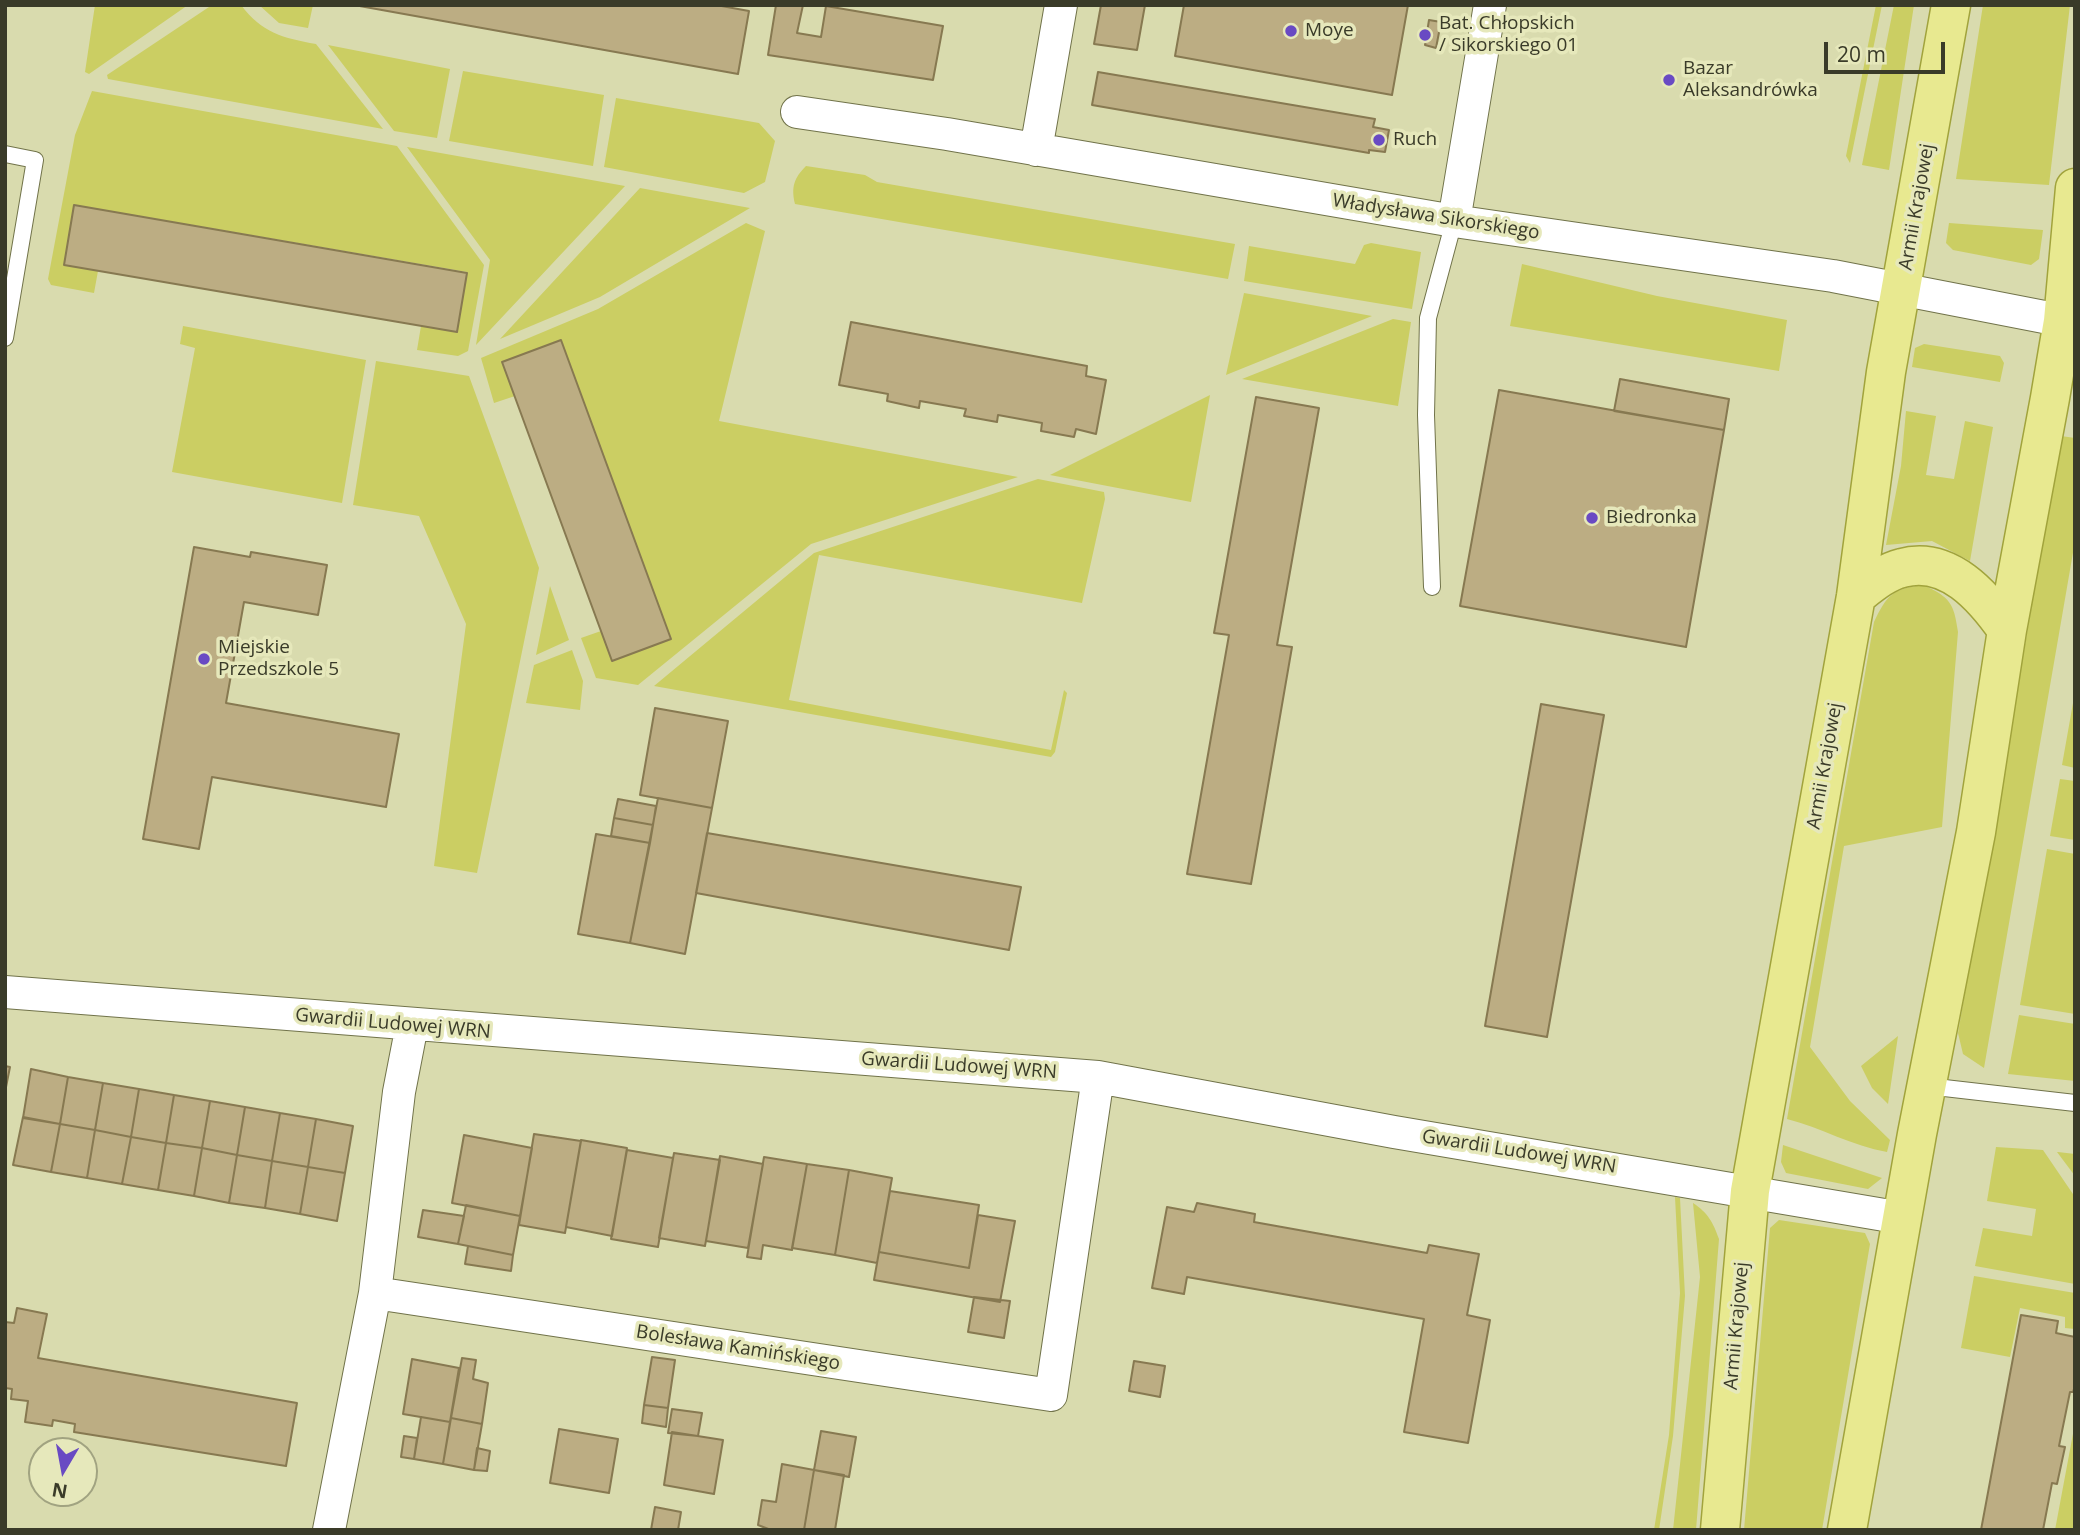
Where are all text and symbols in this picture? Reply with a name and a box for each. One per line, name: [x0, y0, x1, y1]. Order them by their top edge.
place label: Bat. Chłopskich / Sikorskiego 01: [1439, 13, 1578, 57]
place label: Moye: [1305, 20, 1354, 42]
marker: Moye: [1283, 23, 1299, 39]
marker: Bat. Chłopskich / Sikorskiego 01: [1417, 27, 1433, 43]
scale bar: [1828, 28, 1949, 72]
text: 20 m: [1837, 40, 1886, 68]
place label: Bazar Aleksandrówka: [1683, 58, 1818, 102]
marker: Bazar Aleksandrówka: [1661, 72, 1677, 88]
place label: Ruch: [1393, 129, 1437, 151]
marker: Ruch: [1371, 132, 1387, 148]
street label: Armii Krajowej: [1895, 142, 1939, 272]
street label: Władysława Sikorskiego: [1331, 189, 1541, 245]
place label: Biedronka: [1606, 507, 1697, 529]
marker: Biedronka: [1584, 510, 1600, 526]
place label: Miejskie Przedszkole 5: [218, 637, 339, 681]
marker: Miejskie Przedszkole 5: [196, 651, 212, 667]
street label: Armii Krajowej: [1803, 701, 1847, 831]
street label: Gwardii Ludowej WRN: [294, 1004, 492, 1044]
street label: Gwardii Ludowej WRN: [860, 1048, 1058, 1084]
street label: Gwardii Ludowej WRN: [1420, 1125, 1618, 1179]
street label: Armii Krajowej: [1720, 1261, 1754, 1391]
street label: Bolesława Kamińskiego: [634, 1321, 842, 1375]
north arrow: [28, 1437, 98, 1507]
text: N: [50, 1477, 70, 1505]

